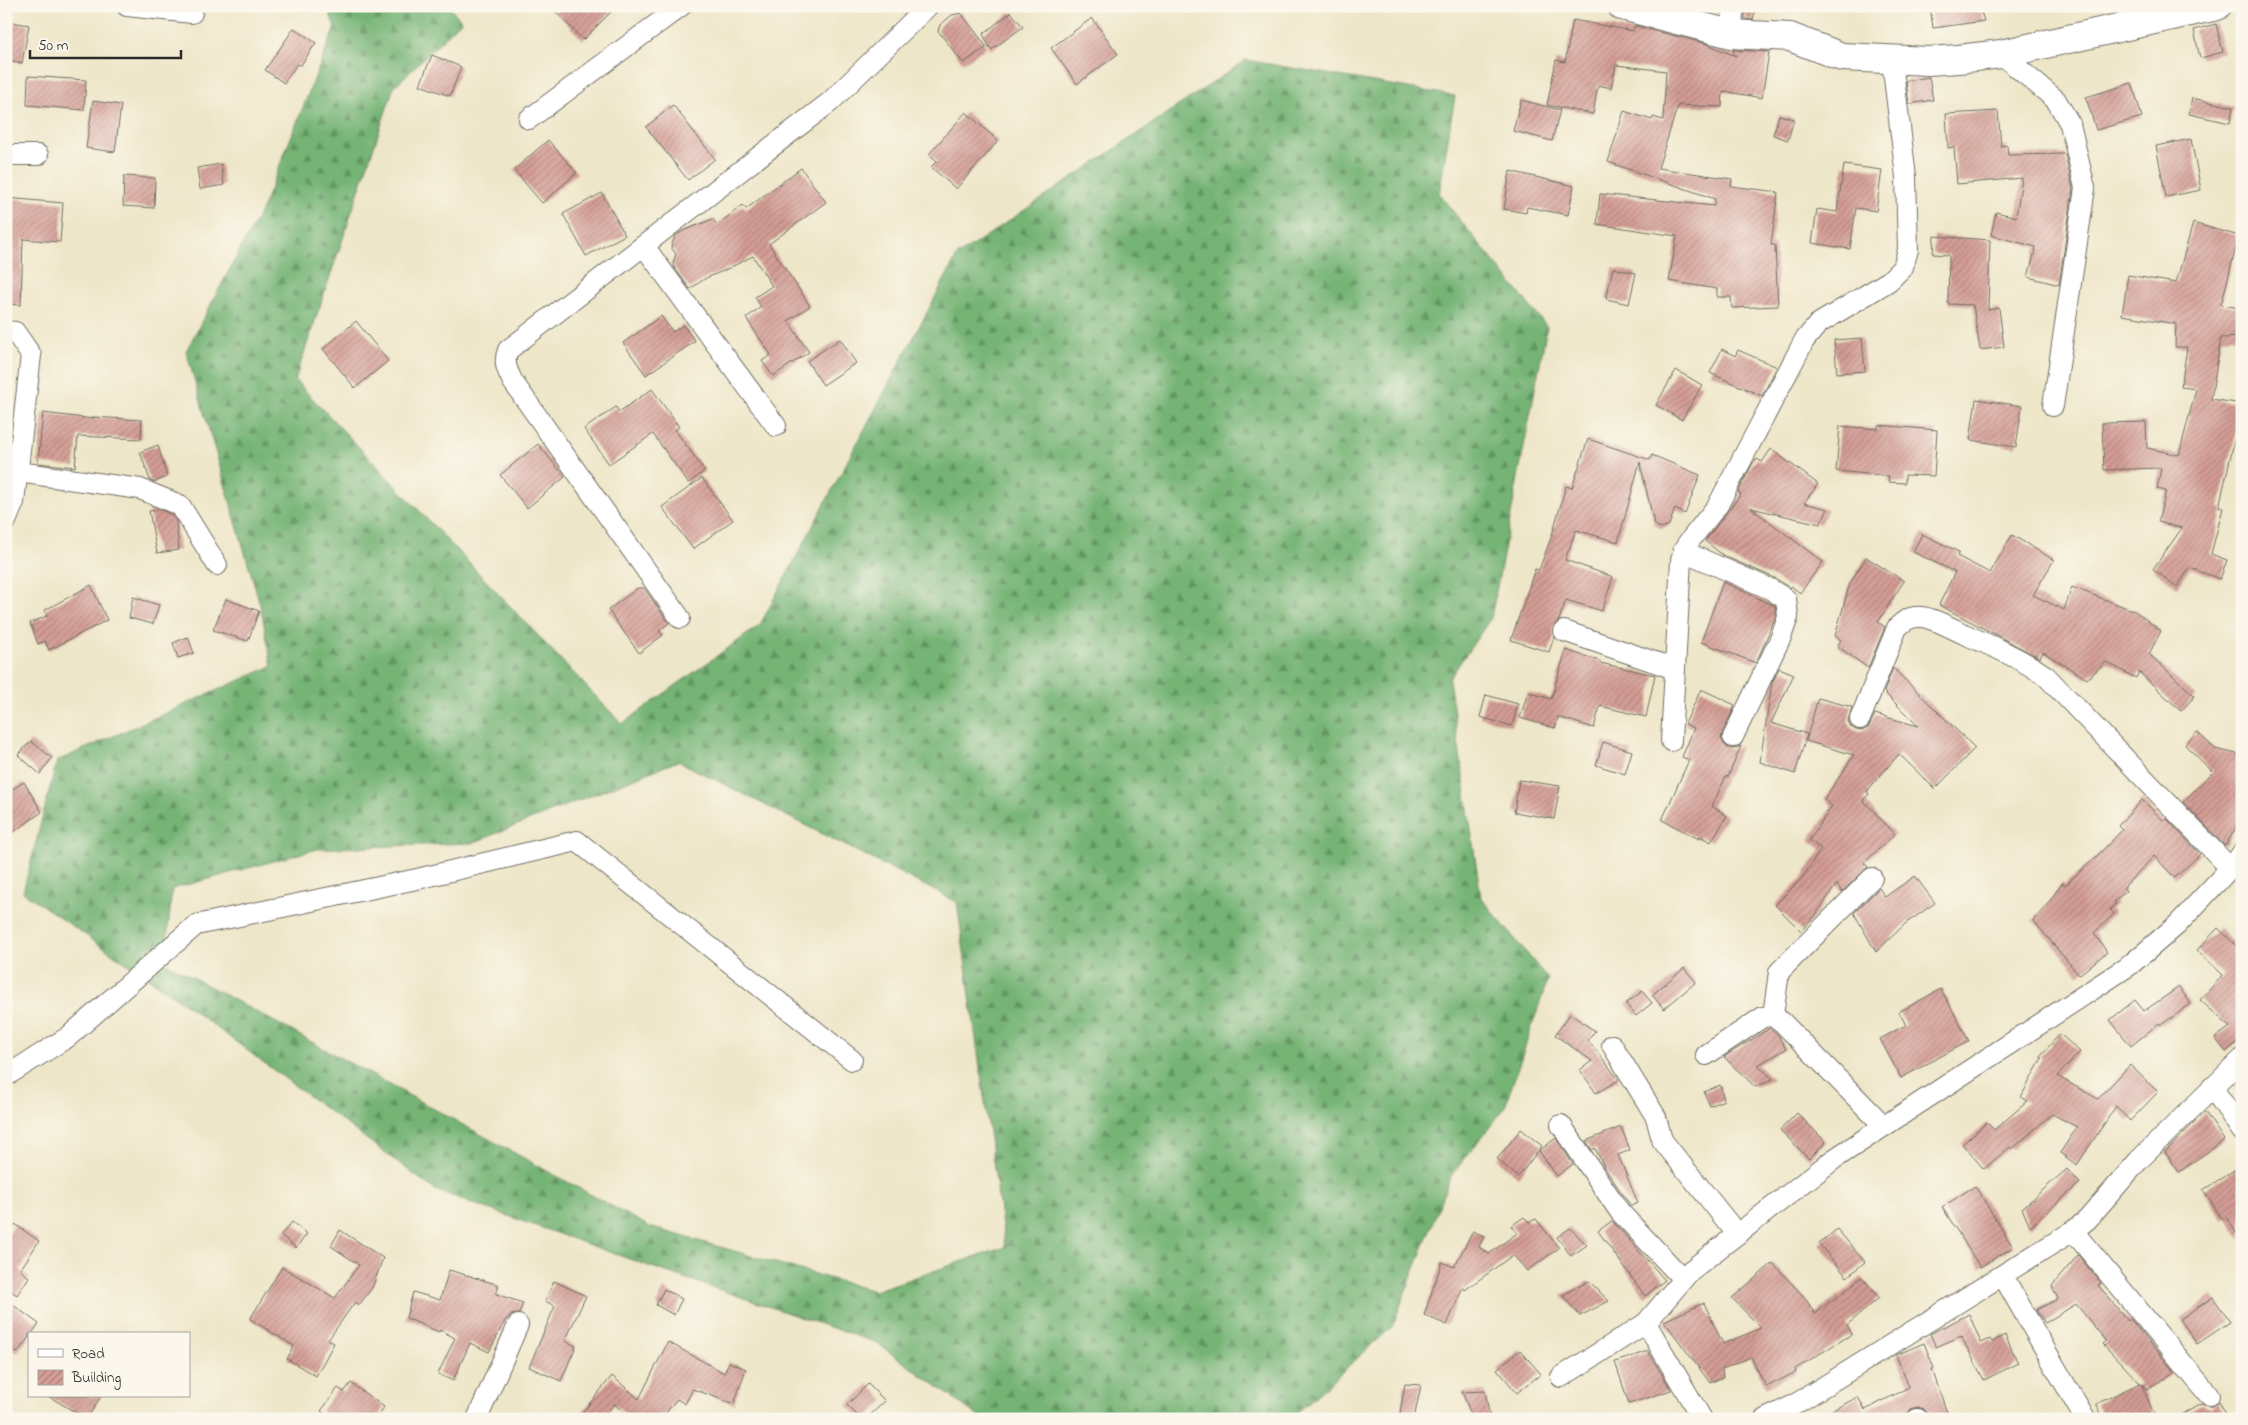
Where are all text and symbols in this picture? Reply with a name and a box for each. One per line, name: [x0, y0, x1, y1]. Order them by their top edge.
scale bar: [30, 28, 181, 60]
text: 50 m: [38, 35, 69, 57]
legend: [28, 1332, 190, 1398]
text: Road: [72, 1343, 105, 1365]
text: Building: [71, 1367, 121, 1390]

